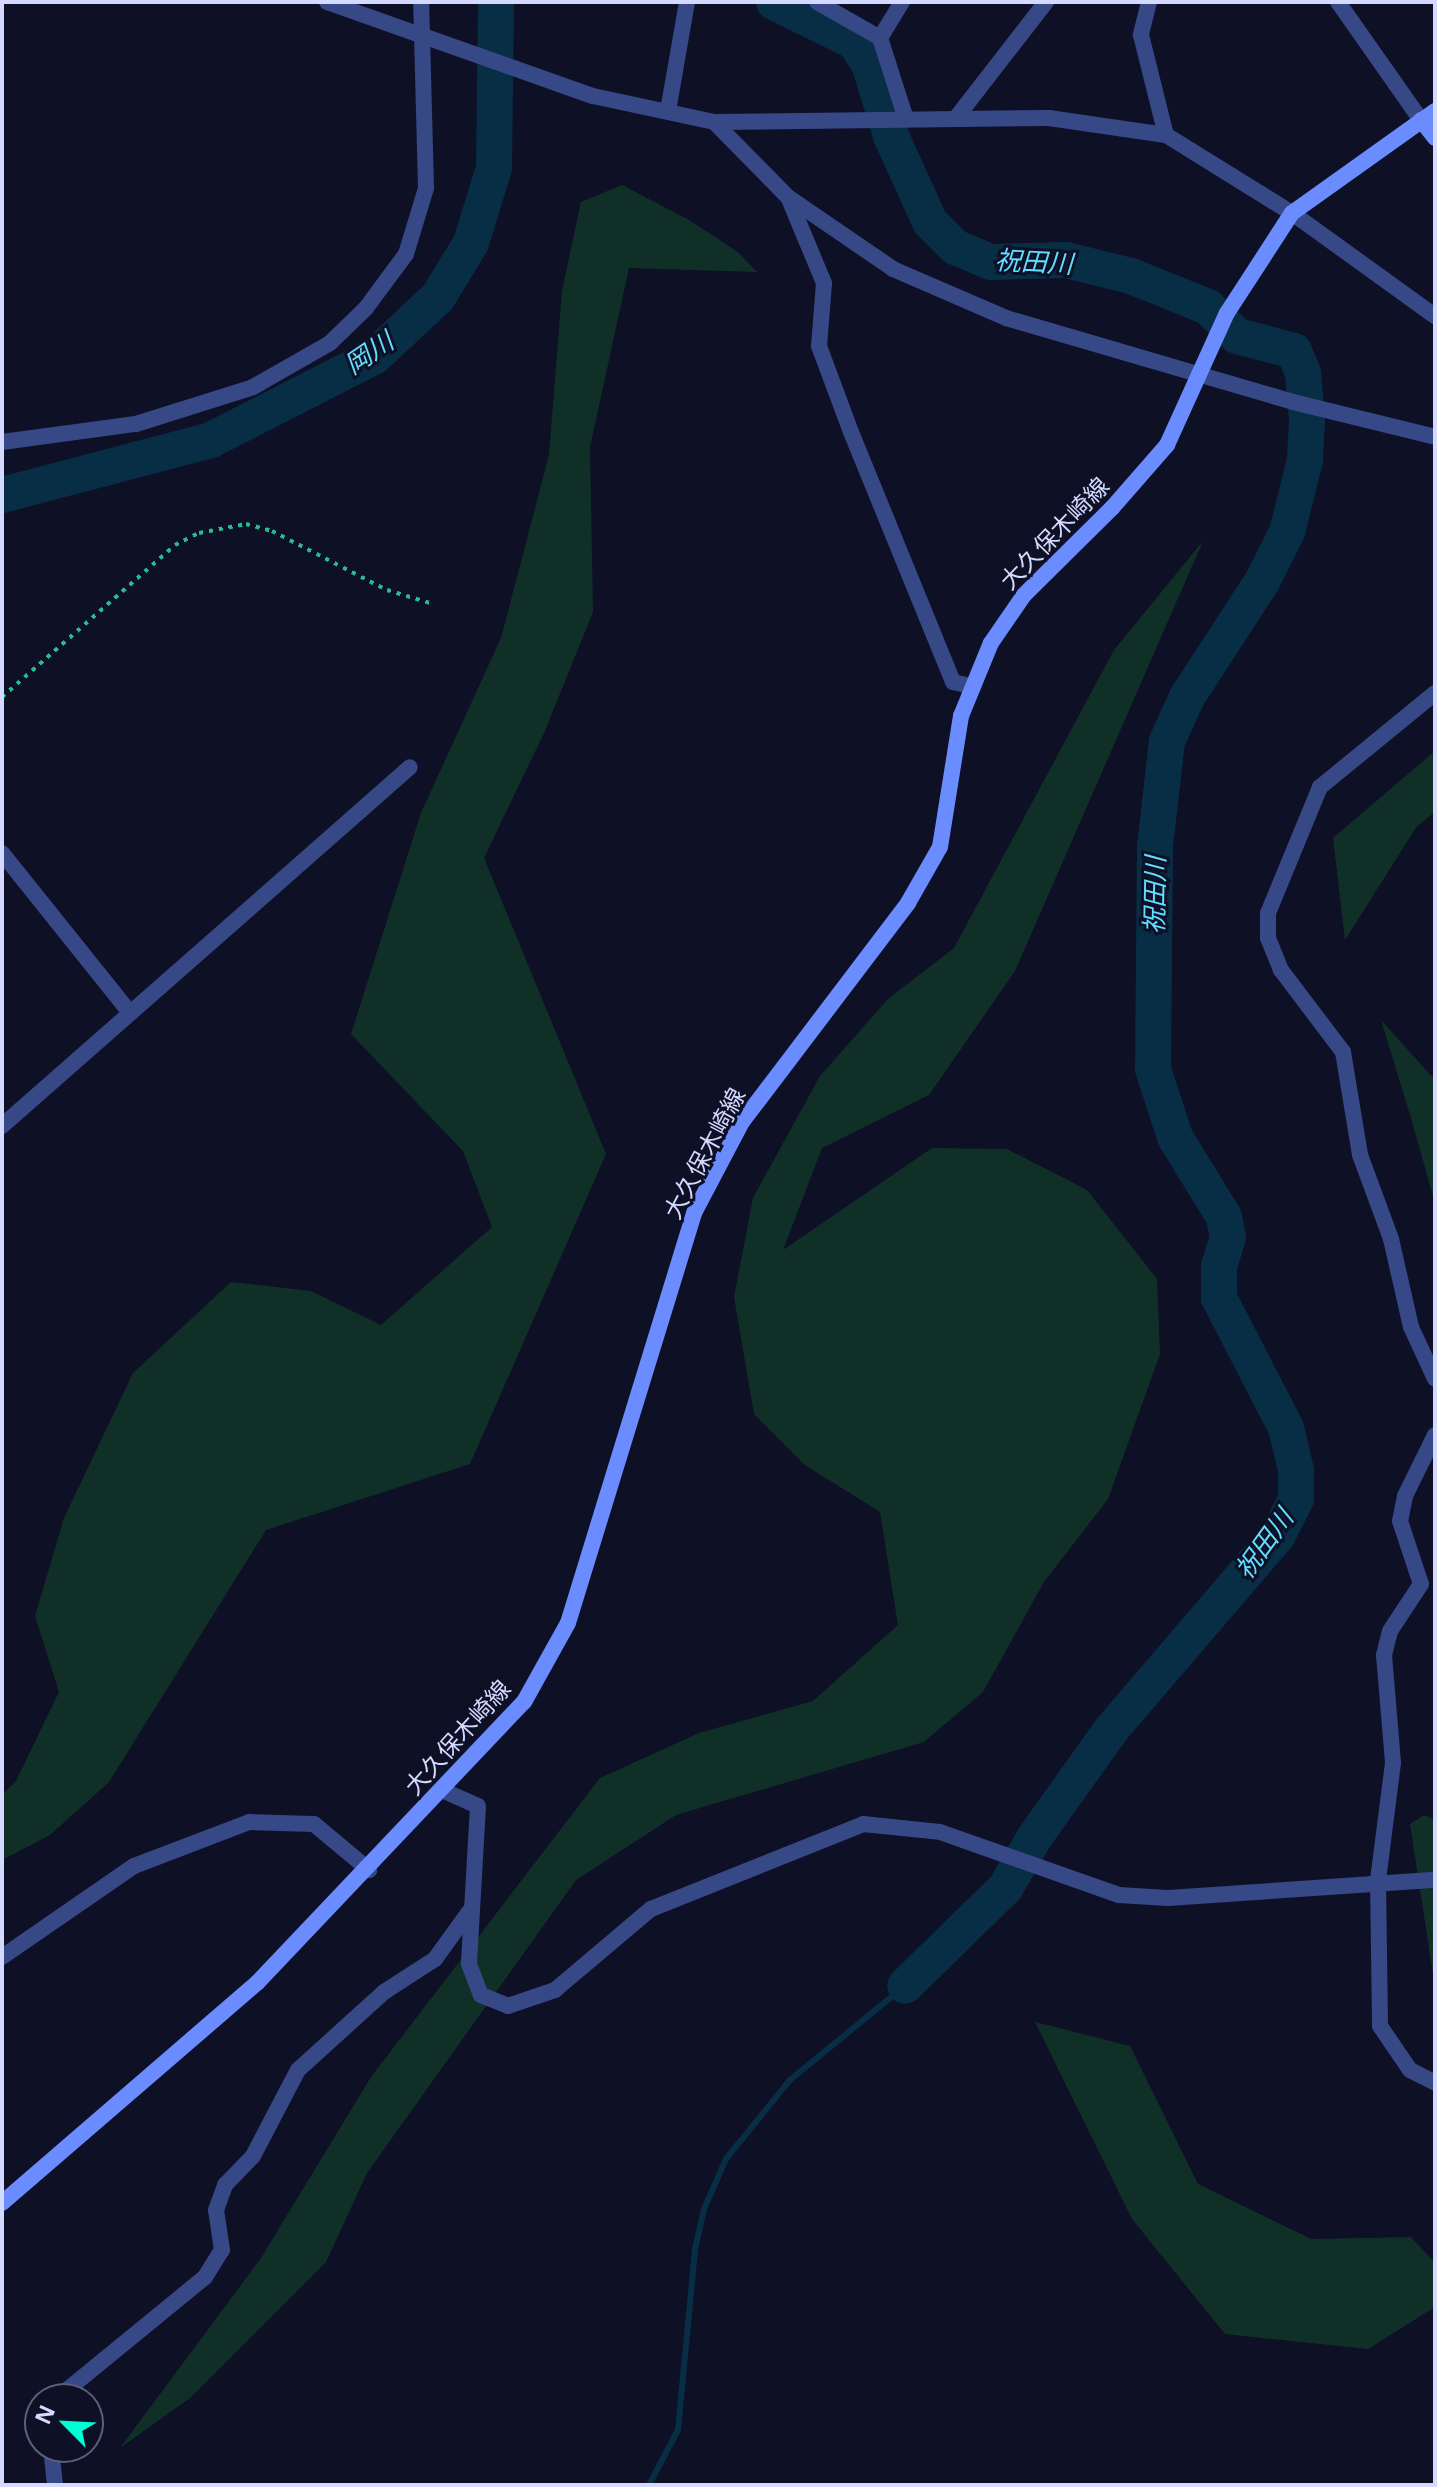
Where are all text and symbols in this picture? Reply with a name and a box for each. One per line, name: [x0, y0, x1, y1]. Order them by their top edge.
water label: 祝田川: [994, 244, 1074, 280]
water label: 岡川: [339, 326, 399, 380]
street label: 大久保木崎線: [994, 471, 1114, 595]
water label: 祝田川: [1139, 856, 1171, 934]
street label: 大久保木崎線: [657, 1083, 751, 1223]
water label: 祝田川: [1228, 1503, 1300, 1585]
street label: 大久保木崎線: [398, 1674, 516, 1800]
north arrow: [24, 2383, 104, 2463]
text: N: [27, 2400, 61, 2428]

